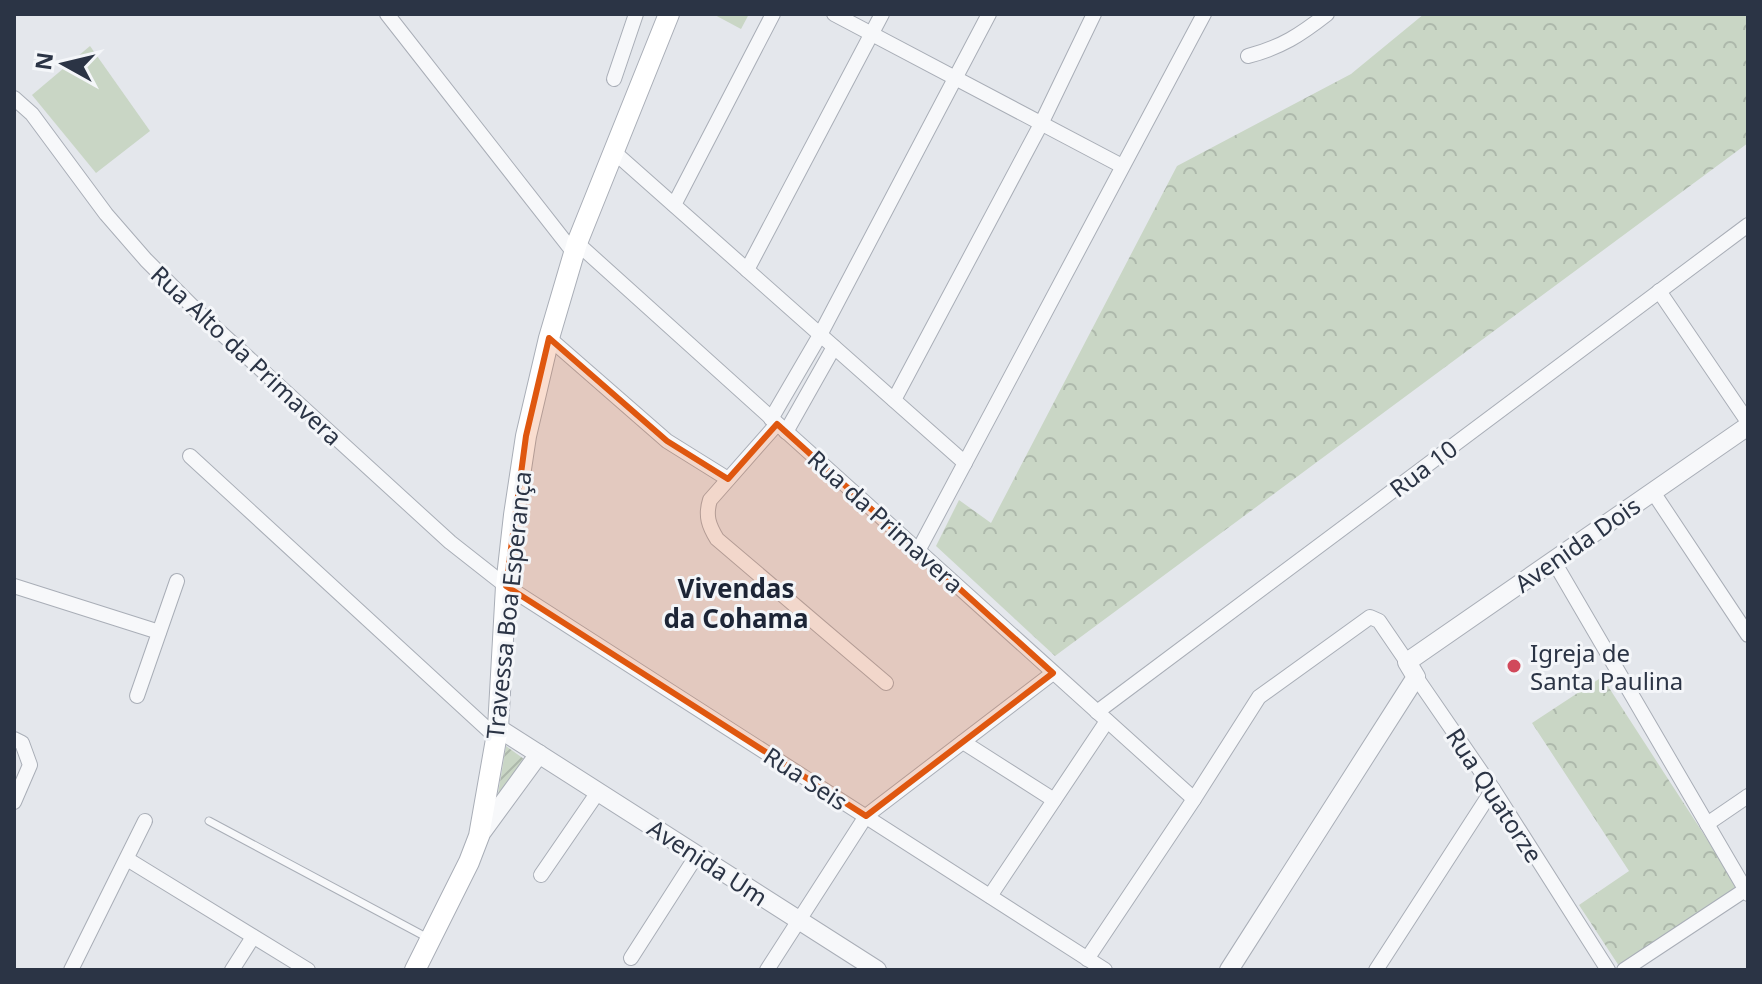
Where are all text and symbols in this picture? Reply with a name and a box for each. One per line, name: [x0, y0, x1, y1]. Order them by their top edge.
north arrow: [24, 24, 104, 104]
text: N: [27, 50, 59, 72]
street label: Rua Alto da Primavera: [144, 258, 350, 452]
street label: Rua 10: [1382, 432, 1464, 504]
street label: Rua da Primavera: [801, 442, 971, 600]
street label: Travessa Boa Esperança: [478, 469, 538, 741]
street label: Avenida Dois: [1508, 489, 1646, 599]
district label: Vivendas da Cohama: [663, 570, 809, 636]
place label: Igreja de Santa Paulina: [1530, 636, 1683, 697]
marker: Igreja de Santa Paulina: [1505, 657, 1523, 675]
street label: Rua Quatorze: [1439, 721, 1551, 869]
street label: Rua Seis: [758, 739, 854, 817]
street label: Avenida Um: [642, 811, 774, 913]

